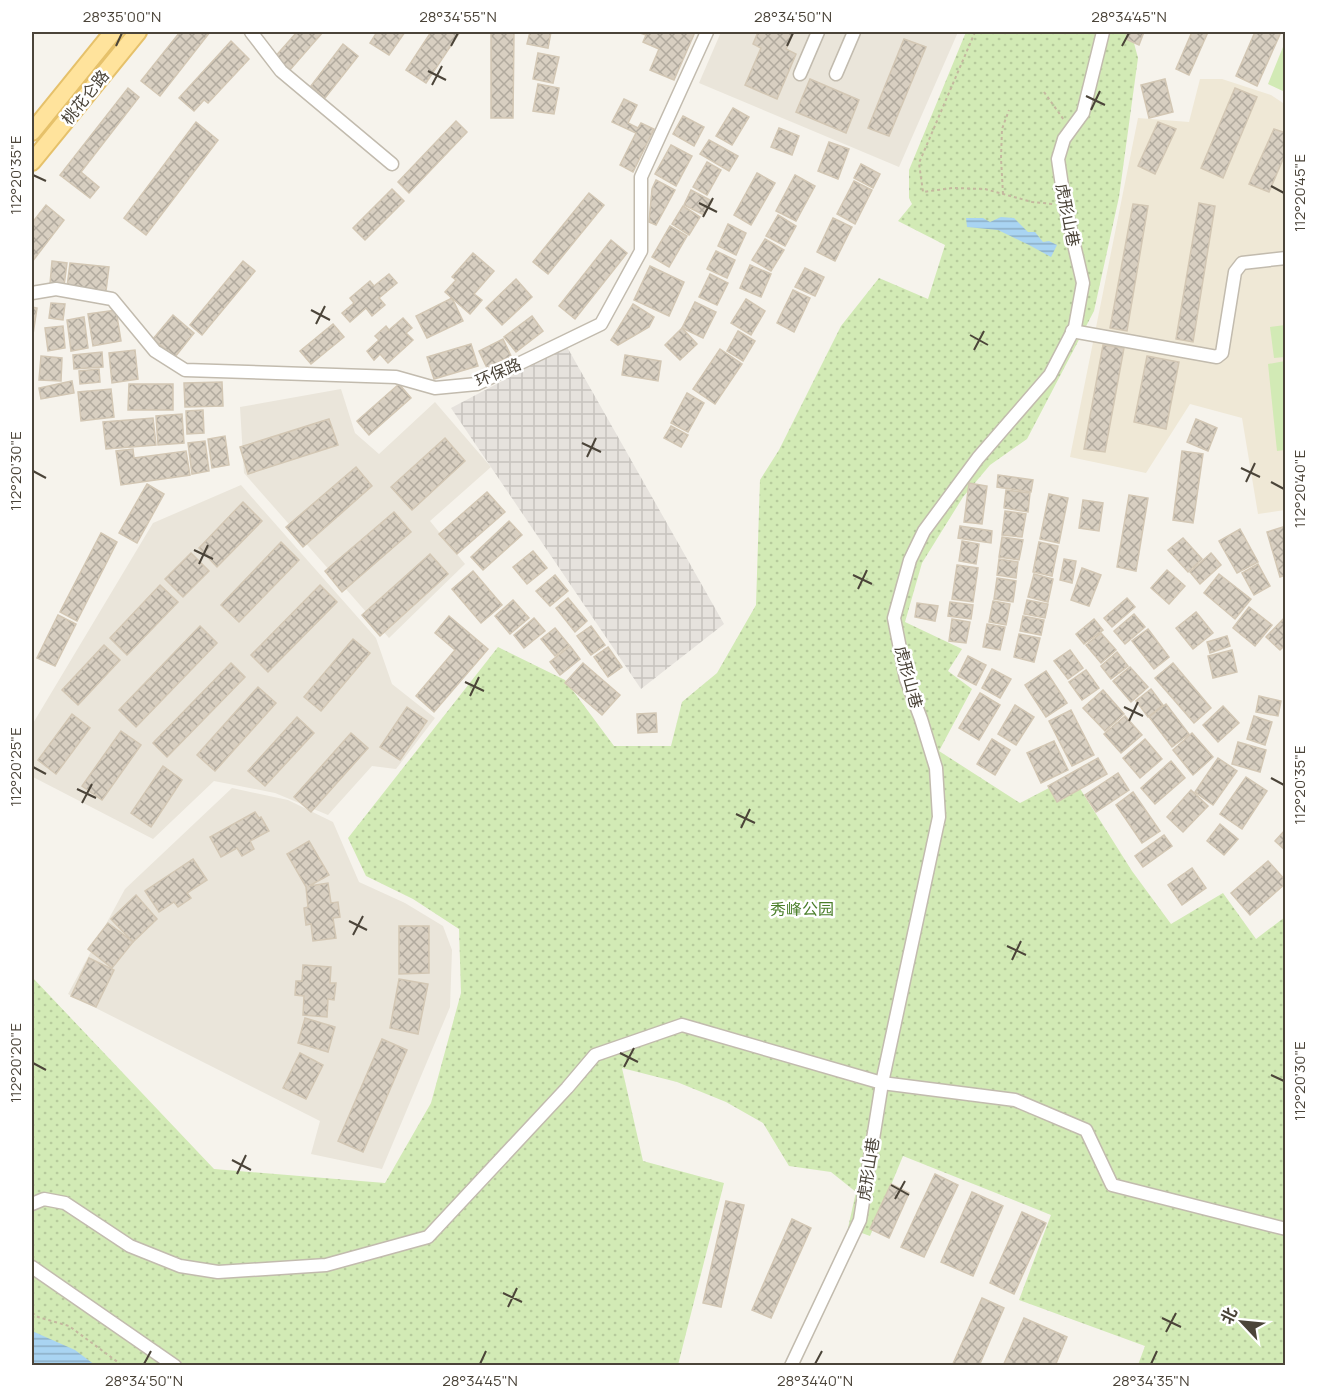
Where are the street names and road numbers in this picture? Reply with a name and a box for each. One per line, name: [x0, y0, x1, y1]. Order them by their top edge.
street label: 桃花仑路: [56, 65, 114, 129]
street label: 虎形山巷: [1051, 181, 1085, 249]
street label: 环保路: [472, 352, 524, 392]
street label: 虎形山巷: [890, 643, 928, 711]
street label: 虎形山巷: [852, 1136, 884, 1202]

